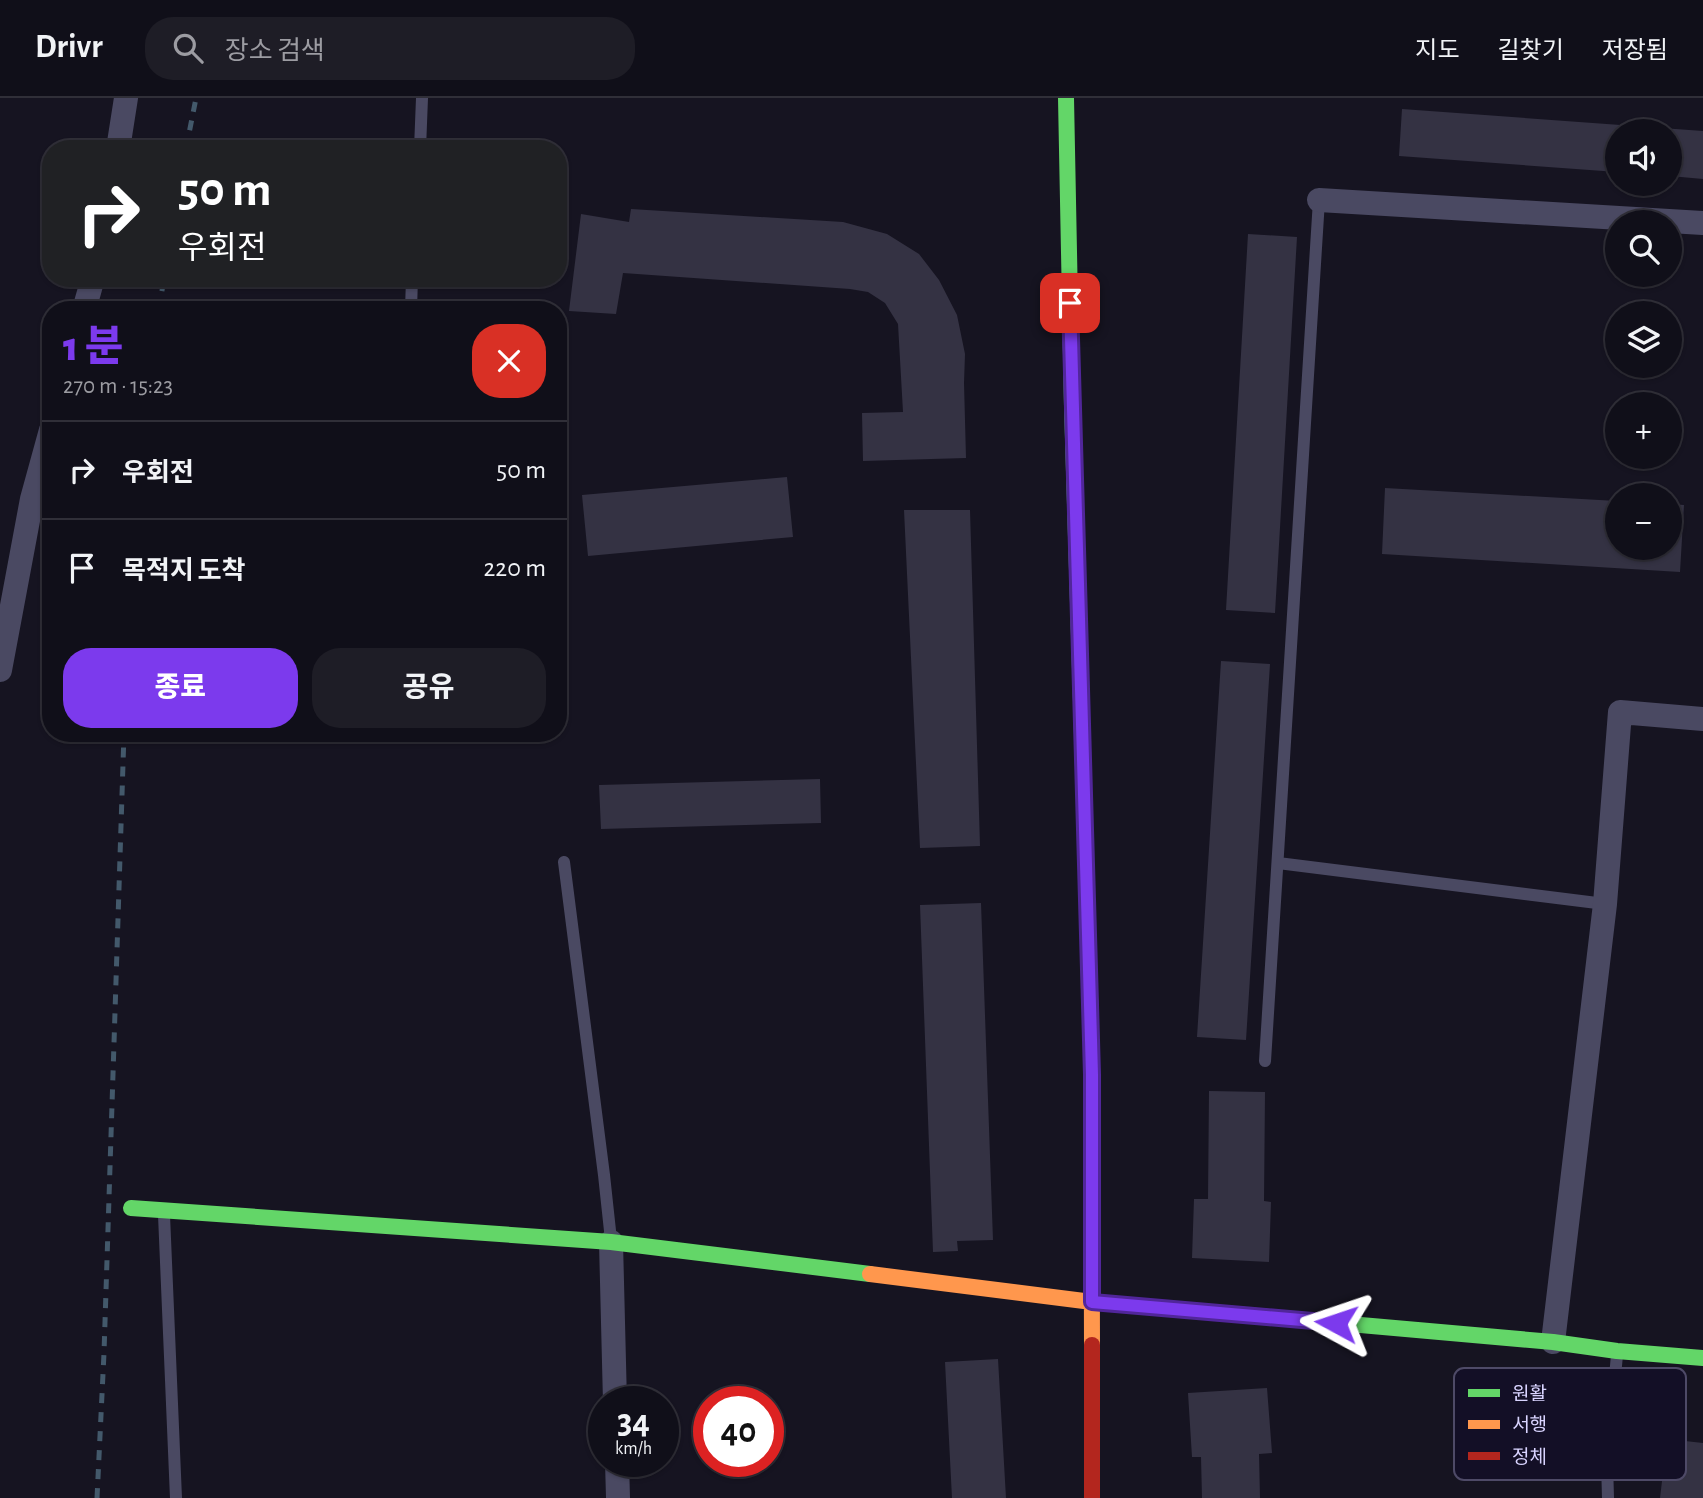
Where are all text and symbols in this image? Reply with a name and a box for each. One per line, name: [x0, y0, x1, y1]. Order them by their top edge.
search box: [145, 17, 635, 80]
icon: search: [169, 29, 207, 67]
text: Drivr: [35, 31, 103, 64]
text: 장소 검색: [225, 38, 325, 64]
text: 지도: [1415, 39, 1460, 63]
text: 길찾기: [1498, 39, 1564, 63]
text: 저장됨: [1602, 39, 1668, 63]
map controls: [1605, 119, 1682, 560]
button: sound: [1605, 119, 1682, 196]
text: 50 m: [178, 166, 272, 215]
icon: right: [63, 168, 154, 259]
button: search: [1605, 210, 1682, 287]
text: 우회전: [178, 232, 266, 264]
pin: [1040, 273, 1100, 333]
icon: arrive: [1051, 284, 1089, 322]
button: layers: [1605, 301, 1682, 378]
button: close: [472, 324, 546, 398]
text: 1 분: [63, 326, 123, 368]
text: 270 m · 15:23: [63, 375, 173, 398]
button: +: [1605, 392, 1682, 469]
icon: right: [63, 451, 101, 489]
text: 50 m: [496, 457, 546, 483]
text: 우회전: [122, 460, 194, 486]
button: −: [1605, 483, 1682, 560]
icon: arrive: [63, 549, 101, 587]
text: 220 m: [484, 555, 546, 581]
text: 목적지 도착: [122, 558, 246, 584]
button: 종료: [63, 648, 298, 728]
button: 공유: [312, 648, 546, 728]
position arrow: [1299, 1286, 1373, 1360]
legend: [1454, 1368, 1686, 1480]
text: 원활: [1512, 1383, 1547, 1404]
speed limit sign: 40: [693, 1386, 784, 1477]
text: 34: [617, 1405, 650, 1440]
text: 서행: [1512, 1415, 1547, 1435]
text: km/h: [615, 1440, 652, 1458]
text: 정체: [1512, 1447, 1547, 1467]

